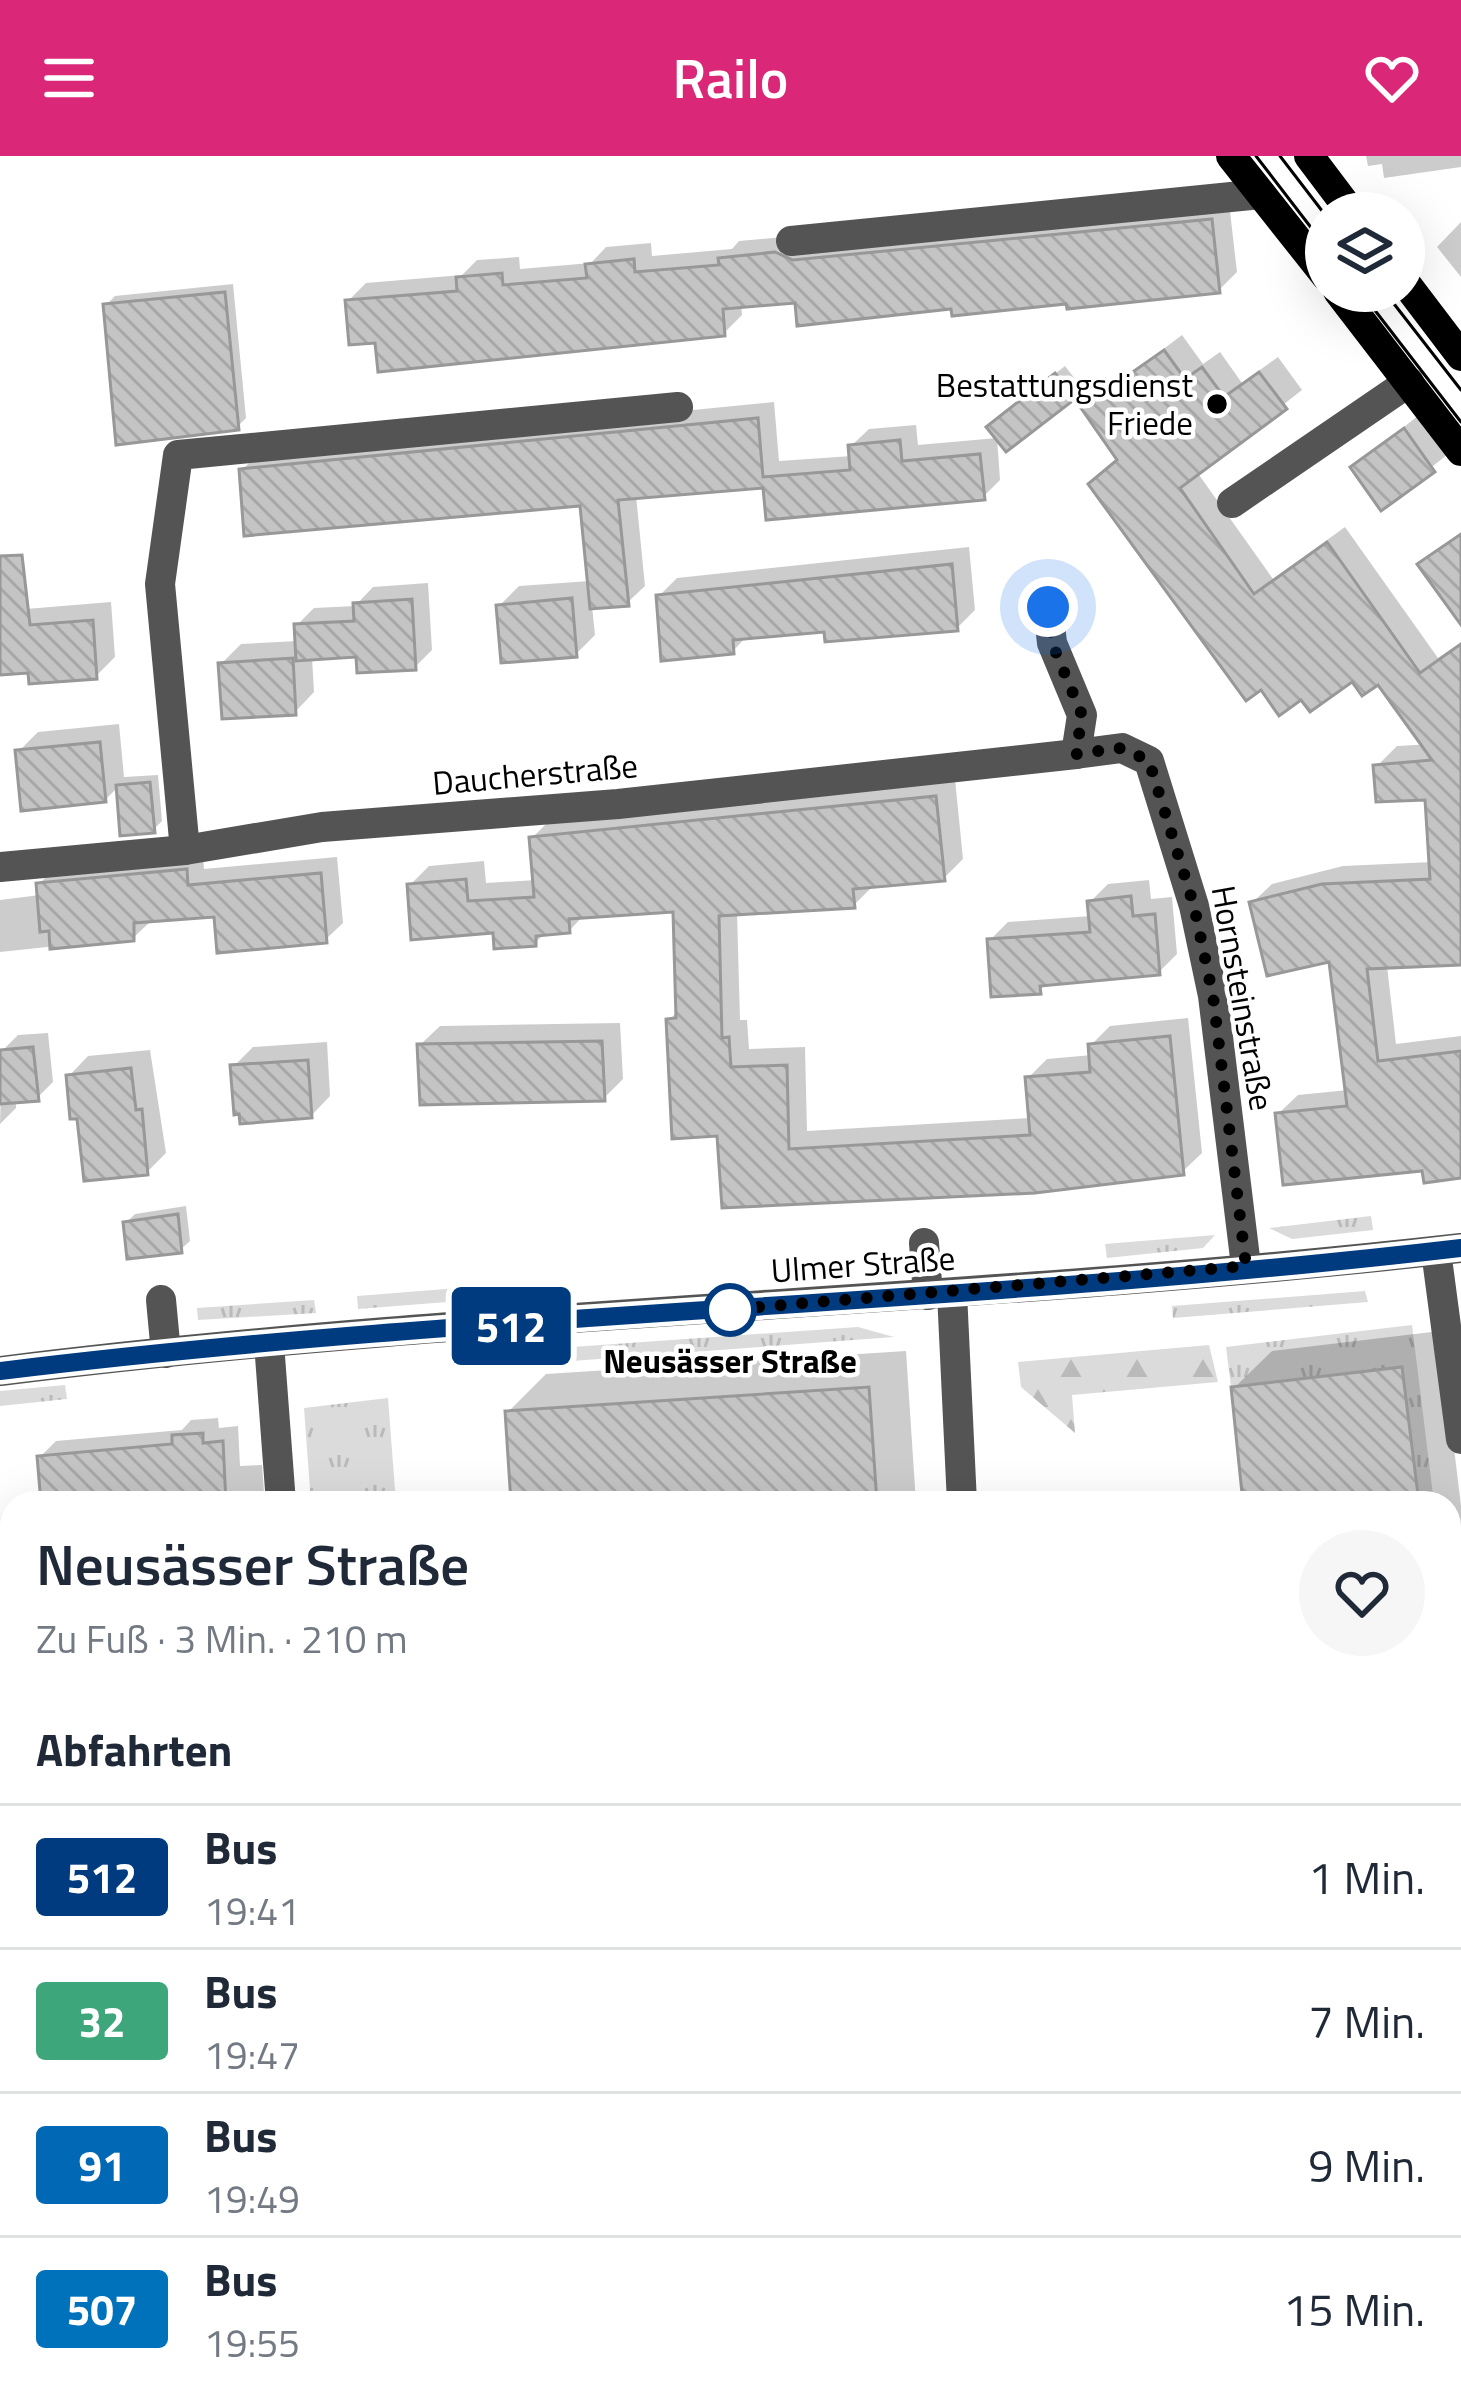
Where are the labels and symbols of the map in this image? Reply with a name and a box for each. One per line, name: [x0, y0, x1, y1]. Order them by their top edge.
place label: Bestattungsdienst Friede: [936, 360, 1193, 448]
marker: Bestattungsdienst Friede: [1204, 391, 1230, 417]
your location: [1018, 577, 1078, 637]
street label: Daucherstraße: [430, 740, 640, 808]
street label: Hornsteinstraße: [1199, 882, 1287, 1114]
street label: Ulmer Straße: [769, 1233, 957, 1295]
marker: Neusässer Straße: [705, 1285, 755, 1335]
line badge: 512: [442, 1287, 580, 1365]
place label: Neusässer Straße: [603, 1336, 857, 1386]

